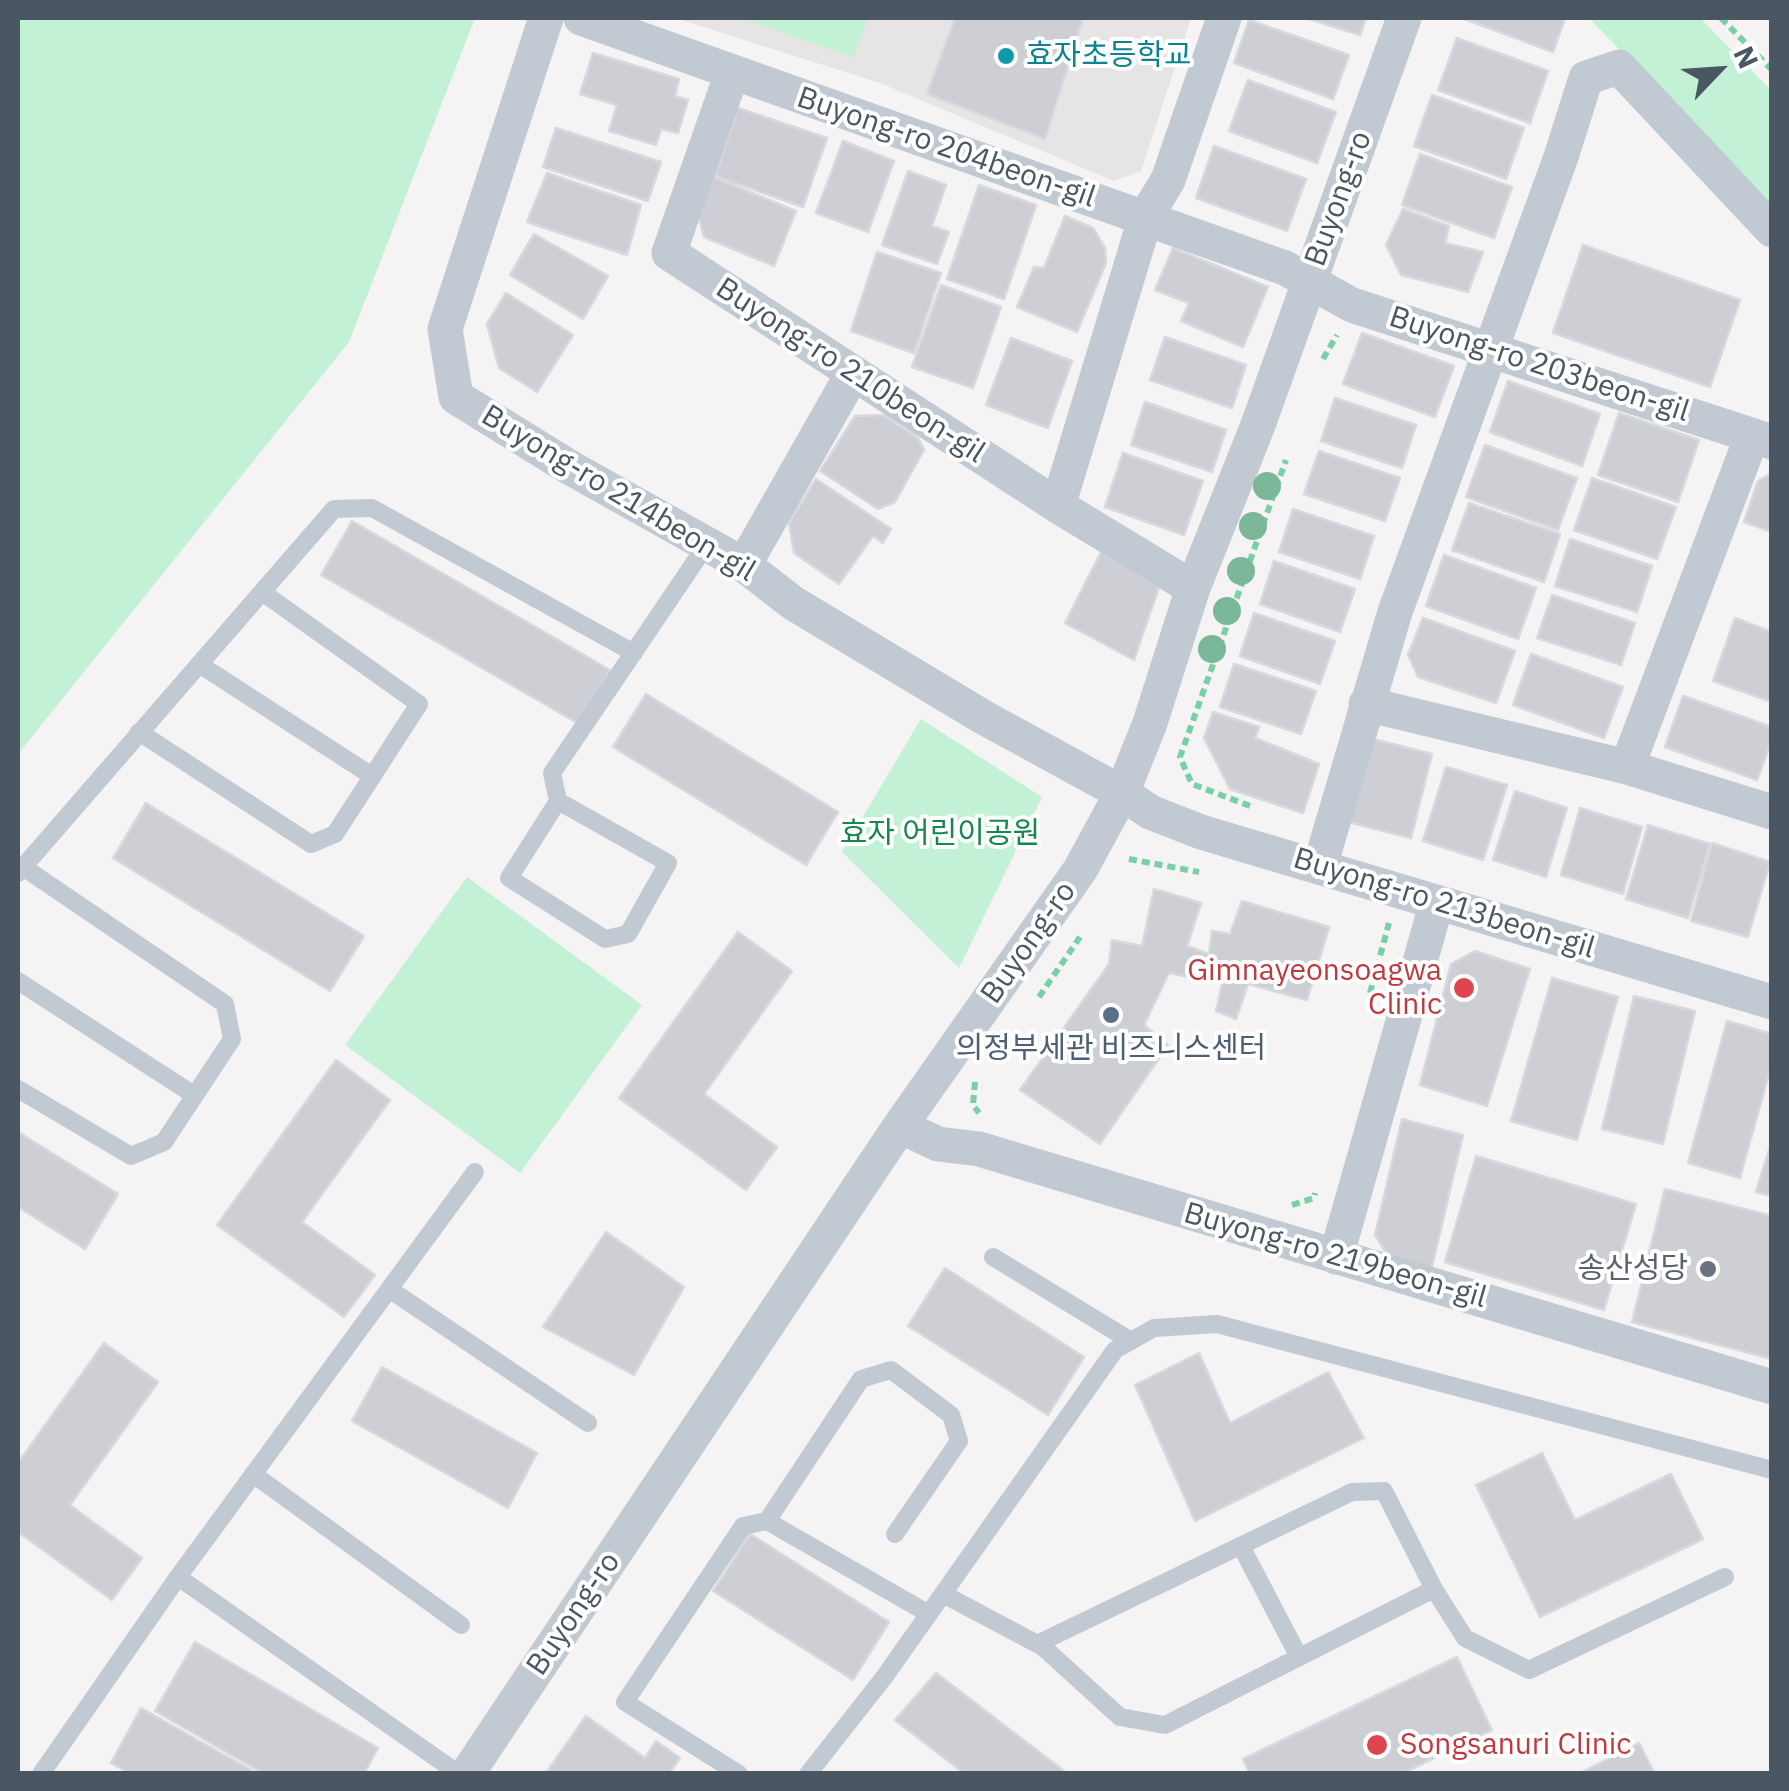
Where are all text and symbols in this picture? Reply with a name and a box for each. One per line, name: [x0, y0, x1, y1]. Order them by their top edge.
north arrow: [1669, 20, 1769, 120]
place label: 효자초등학교: [1026, 38, 1192, 74]
text: N: [1726, 40, 1768, 74]
marker: 효자초등학교: [995, 45, 1017, 67]
street label: Buyong-ro 204beon-gil: [792, 80, 1100, 216]
street label: Buyong-ro: [1298, 127, 1380, 271]
street label: Buyong-ro 210beon-gil: [709, 271, 991, 471]
street label: Buyong-ro 203beon-gil: [1385, 300, 1693, 430]
street label: Buyong-ro 214beon-gil: [475, 398, 761, 590]
park label: 효자 어린이공원: [840, 816, 1040, 852]
street label: Buyong-ro 213beon-gil: [1289, 841, 1599, 967]
street label: Buyong-ro: [974, 875, 1084, 1011]
place label: Gimnayeonsoagwa Clinic: [1187, 953, 1442, 1024]
marker: Gimnayeonsoagwa Clinic: [1451, 975, 1477, 1001]
marker: 의정부세관 비즈니스센터: [1100, 1004, 1122, 1026]
place label: 의정부세관 비즈니스센터: [956, 1031, 1266, 1067]
street label: Buyong-ro 219beon-gil: [1180, 1196, 1490, 1316]
place label: 송산성당: [1578, 1251, 1688, 1287]
marker: 송산성당: [1697, 1258, 1719, 1280]
street label: Buyong-ro: [520, 1546, 628, 1682]
place label: Songsanuri Clinic: [1400, 1727, 1631, 1763]
marker: Songsanuri Clinic: [1364, 1732, 1390, 1758]

